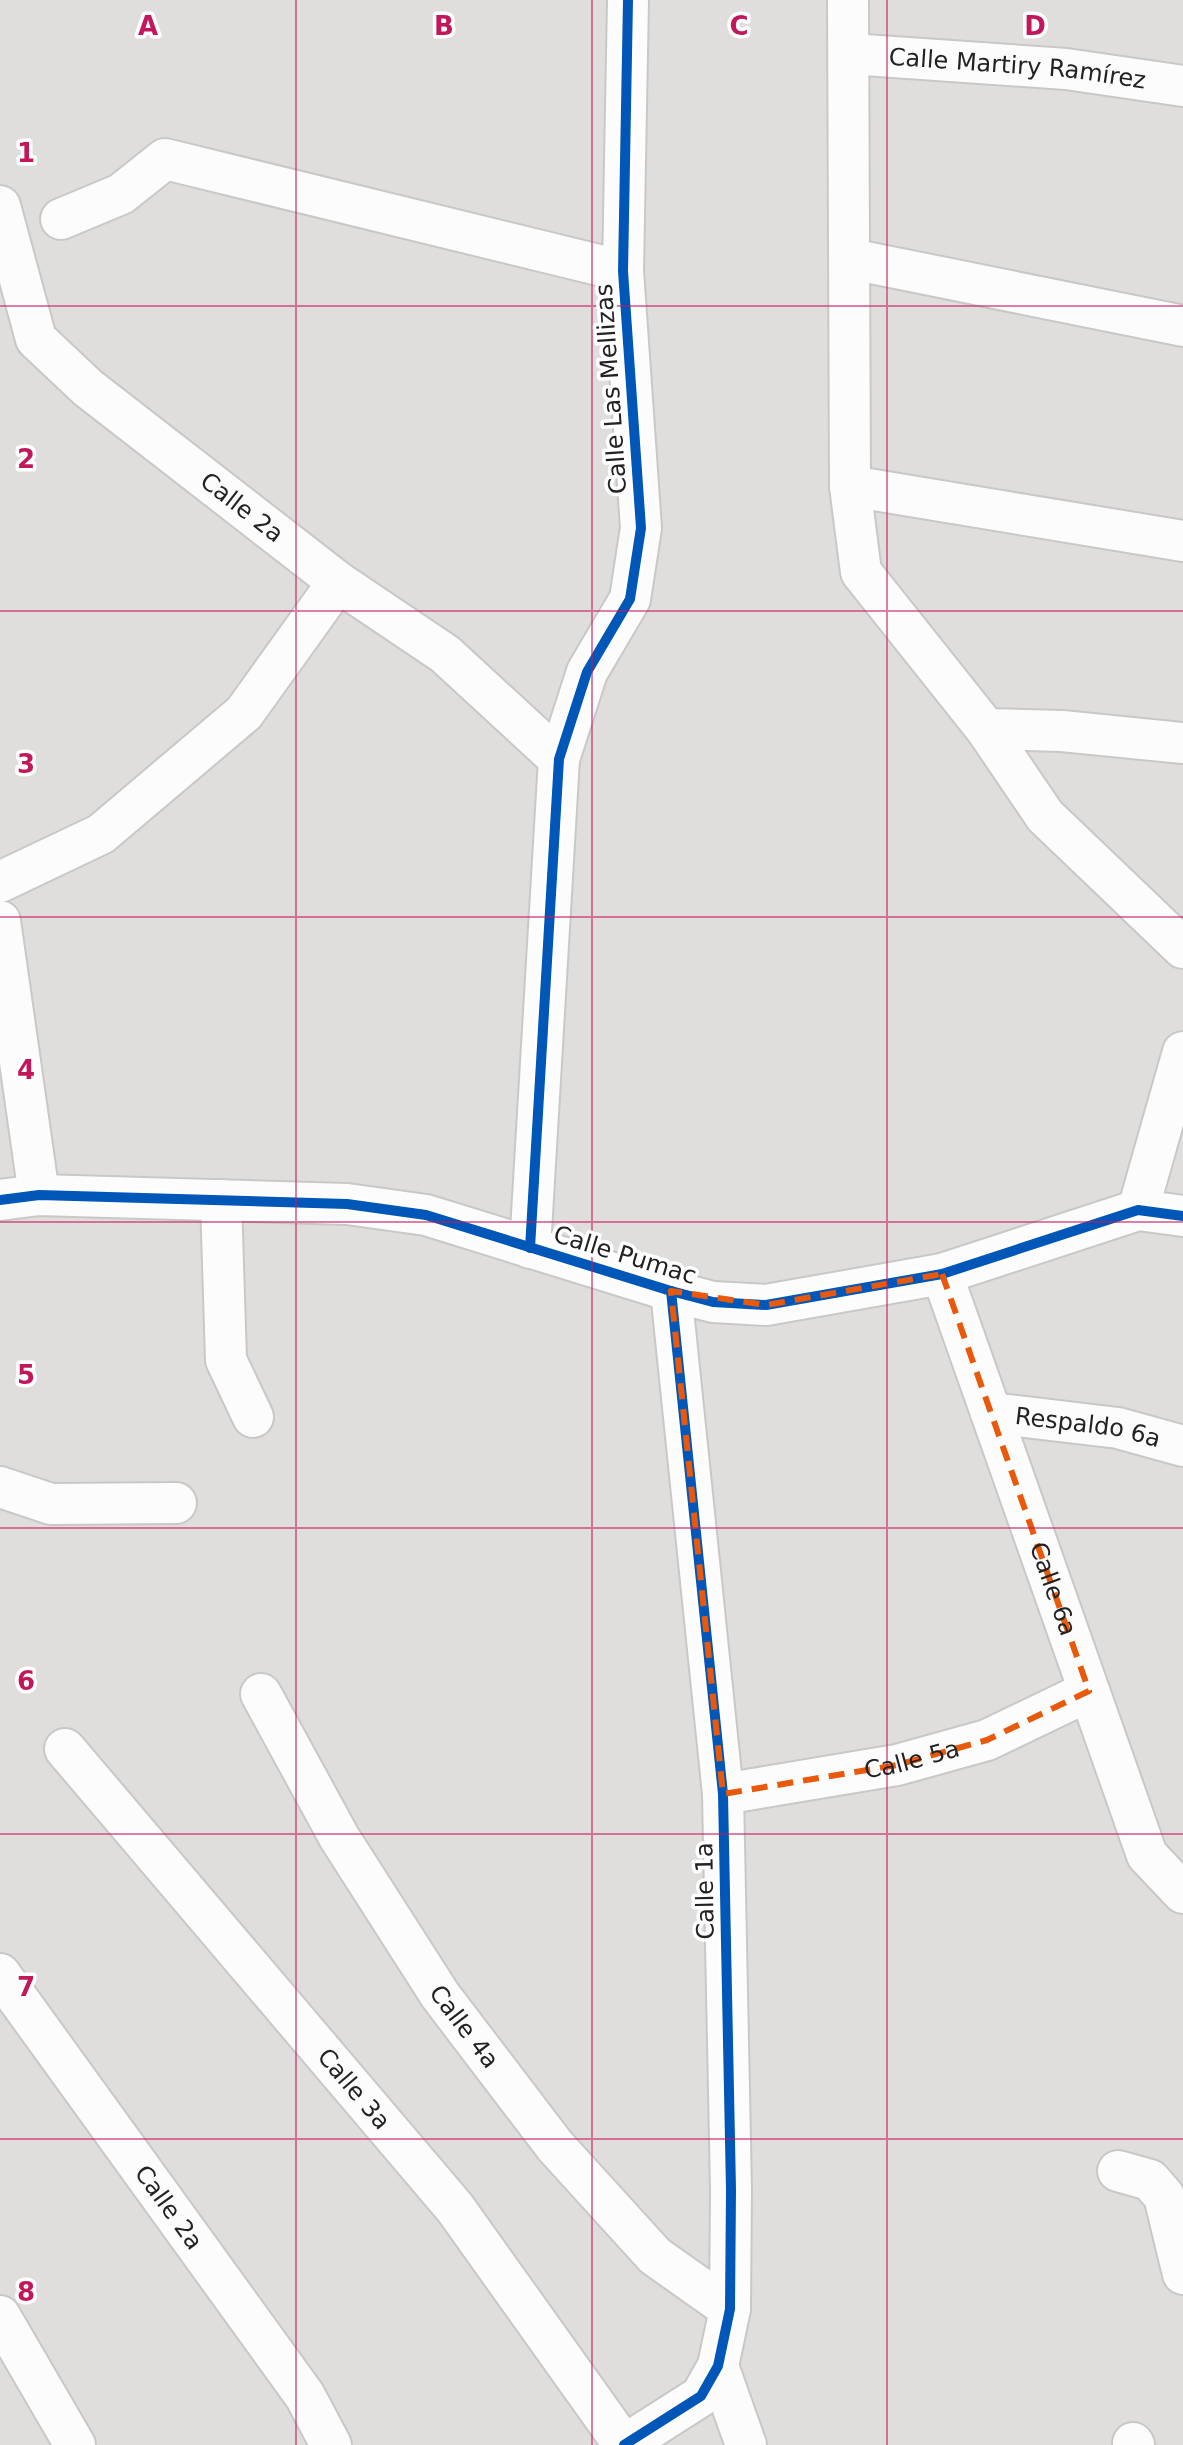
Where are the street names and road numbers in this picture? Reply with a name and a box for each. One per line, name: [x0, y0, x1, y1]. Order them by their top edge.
street label: Calle Martiry Ramírez: [888, 43, 1148, 94]
street label: Calle Las Mellizas: [590, 283, 632, 495]
street label: Calle 2a: [195, 467, 289, 548]
street label: Calle Pumac: [550, 1220, 700, 1290]
street label: Respaldo 6a: [1014, 1402, 1164, 1453]
street label: Calle 6a: [1024, 1538, 1083, 1639]
street label: Calle 5a: [862, 1734, 963, 1784]
street label: Calle 1a: [690, 1842, 720, 1940]
street label: Calle 4a: [423, 1980, 505, 2074]
street label: Calle 3a: [312, 2043, 396, 2135]
street label: Calle 2a: [129, 2160, 209, 2255]

